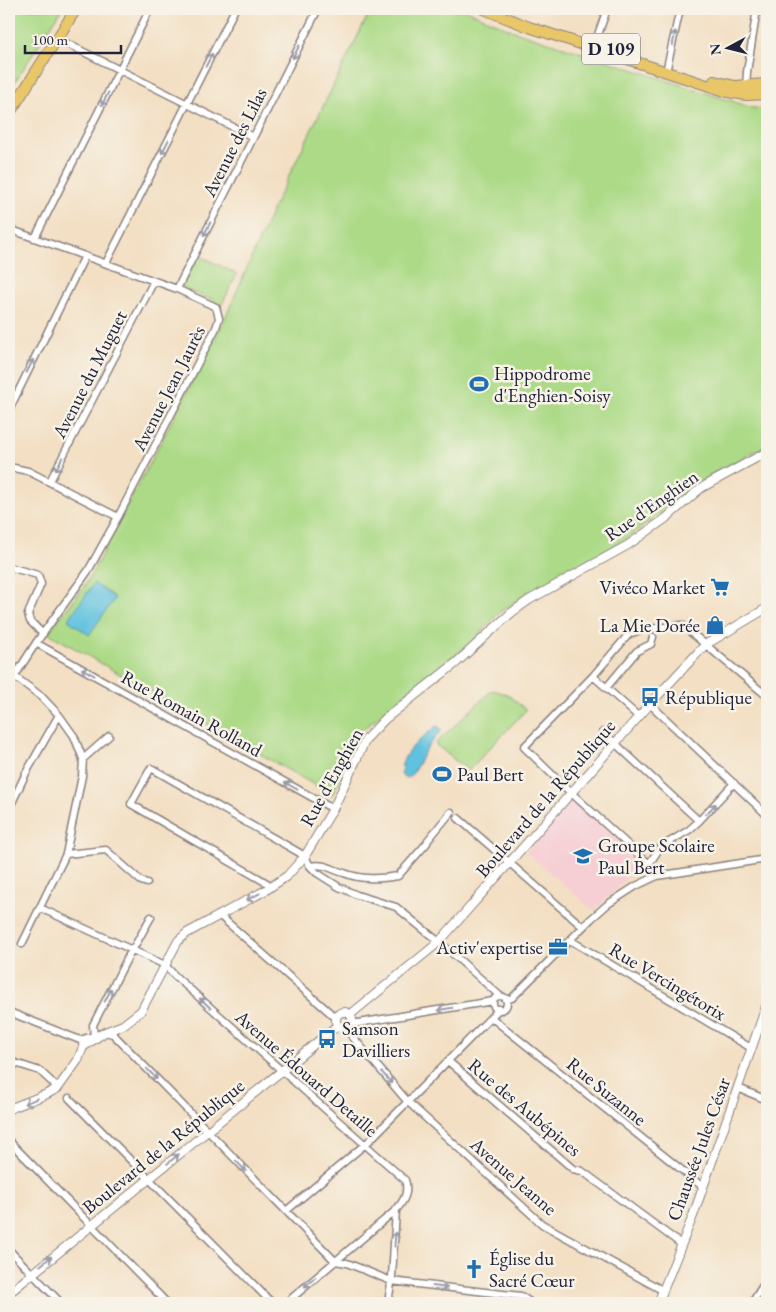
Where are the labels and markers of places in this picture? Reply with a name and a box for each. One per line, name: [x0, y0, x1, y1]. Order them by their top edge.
place label: Hippodrome d'Enghien-Soisy: [494, 361, 611, 408]
sports icon: Hippodrome d'Enghien-Soisy: [468, 373, 490, 395]
place label: Vivéco Market: [599, 575, 705, 600]
supermarket icon: Vivéco Market: [709, 576, 731, 598]
place label: La Mie Dorée: [600, 613, 700, 638]
shop icon: La Mie Dorée: [704, 614, 726, 636]
place label: République: [665, 685, 752, 710]
bus stop icon: République: [639, 686, 661, 708]
place label: Paul Bert: [457, 762, 523, 787]
sports icon: Paul Bert: [431, 763, 453, 785]
place label: Groupe Scolaire Paul Bert: [598, 833, 715, 880]
school or university icon: Groupe Scolaire Paul Bert: [572, 845, 594, 867]
place label: Activ'expertise: [435, 935, 543, 960]
office icon: Activ'expertise: [547, 936, 569, 958]
place label: Samson Davilliers: [342, 1016, 410, 1063]
bus stop icon: Samson Davilliers: [316, 1028, 338, 1050]
place label: Église du Sacré Cœur: [489, 1246, 575, 1293]
church icon: Église du Sacré Cœur: [463, 1258, 485, 1280]

